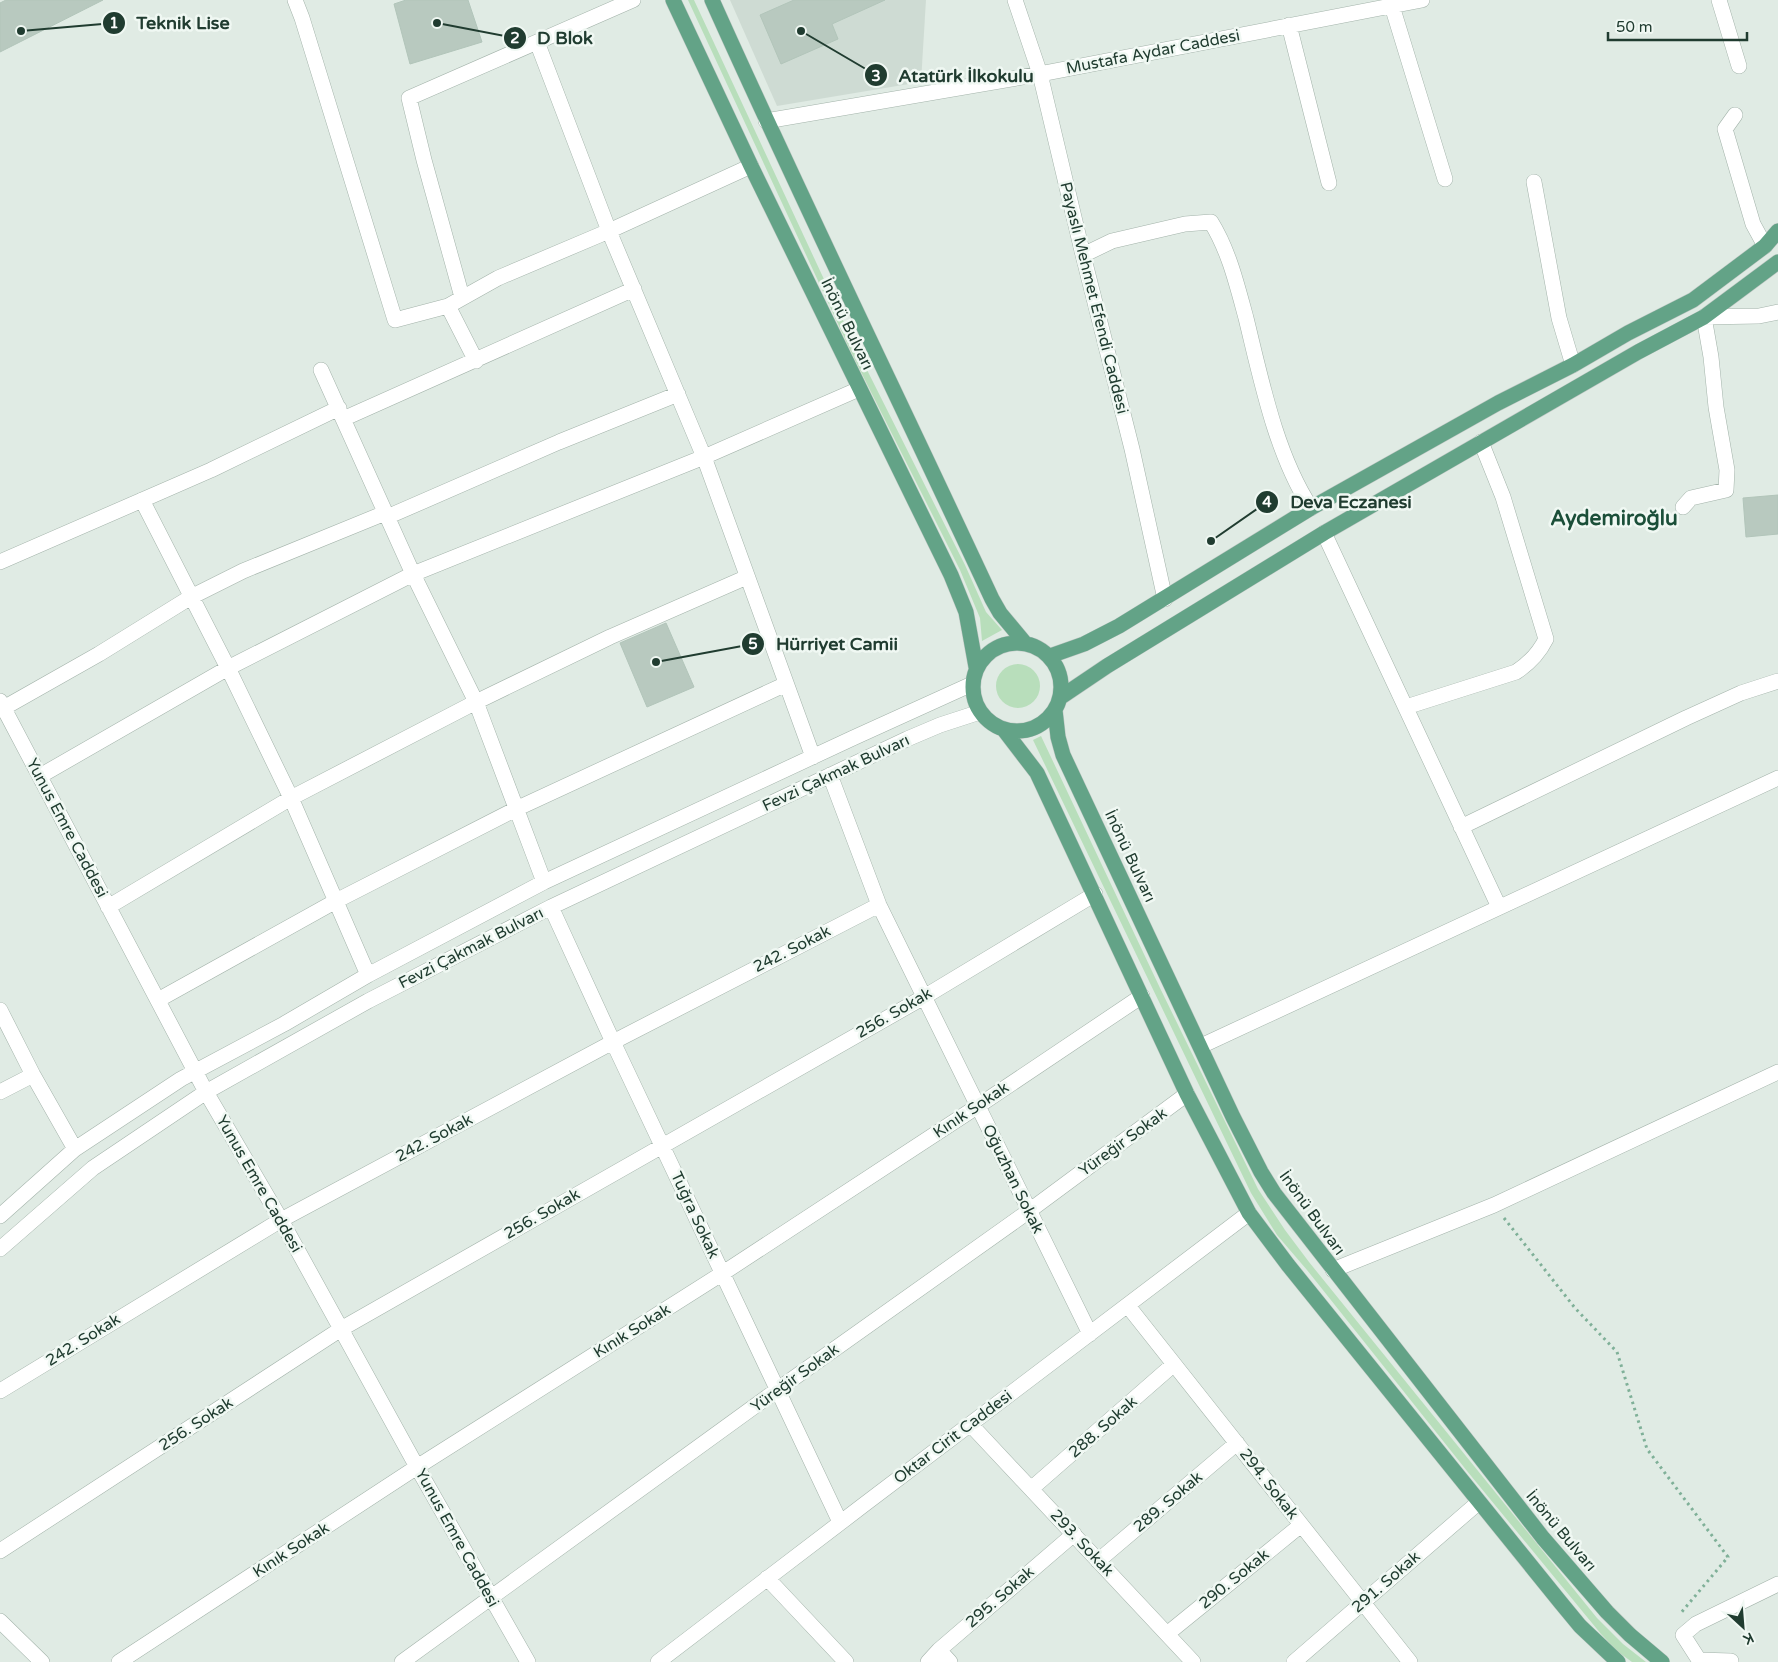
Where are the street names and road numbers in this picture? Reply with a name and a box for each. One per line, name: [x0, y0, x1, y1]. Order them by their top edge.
street label: Mustafa Aydar Caddesi: [1064, 25, 1242, 79]
street label: Payaslı Mehmet Efendi Caddesi: [1055, 180, 1133, 416]
street label: İnönü Bulvarı: [816, 275, 878, 373]
street label: Fevzi Çakmak Bulvarı: [759, 730, 913, 816]
street label: Yunus Emre Caddesi: [22, 755, 112, 901]
street label: İnönü Bulvarı: [1100, 807, 1160, 905]
street label: Fevzi Çakmak Bulvarı: [395, 903, 547, 993]
street label: 242. Sokak: [750, 921, 834, 977]
street label: 256. Sokak: [852, 983, 936, 1043]
street label: Kınık Sokak: [929, 1077, 1013, 1143]
street label: Yüreğir Sokak: [1075, 1103, 1171, 1181]
street label: 242. Sokak: [392, 1109, 476, 1167]
street label: Yunus Emre Caddesi: [212, 1112, 306, 1256]
street label: Oğuzhan Sokak: [978, 1121, 1048, 1237]
street label: İnönü Bulvarı: [1275, 1167, 1349, 1259]
street label: Tuğra Sokak: [666, 1168, 724, 1262]
street label: 256. Sokak: [500, 1184, 584, 1244]
street label: Kınık Sokak: [590, 1299, 674, 1363]
street label: 242. Sokak: [42, 1309, 124, 1371]
street label: Yüreğir Sokak: [747, 1339, 843, 1417]
street label: Oktar Cirit Caddesi: [890, 1386, 1016, 1488]
street label: 288. Sokak: [1065, 1392, 1142, 1462]
street label: 256. Sokak: [155, 1393, 237, 1455]
street label: 294. Sokak: [1235, 1445, 1303, 1524]
street label: Yunus Emre Caddesi: [411, 1465, 503, 1611]
street label: 289. Sokak: [1129, 1467, 1207, 1537]
street label: İnönü Bulvarı: [1521, 1486, 1601, 1576]
street label: 293. Sokak: [1046, 1505, 1118, 1581]
street label: Kınık Sokak: [249, 1518, 333, 1582]
street label: 290. Sokak: [1195, 1545, 1273, 1613]
street label: 291. Sokak: [1348, 1547, 1425, 1617]
street label: 295. Sokak: [962, 1562, 1039, 1632]

